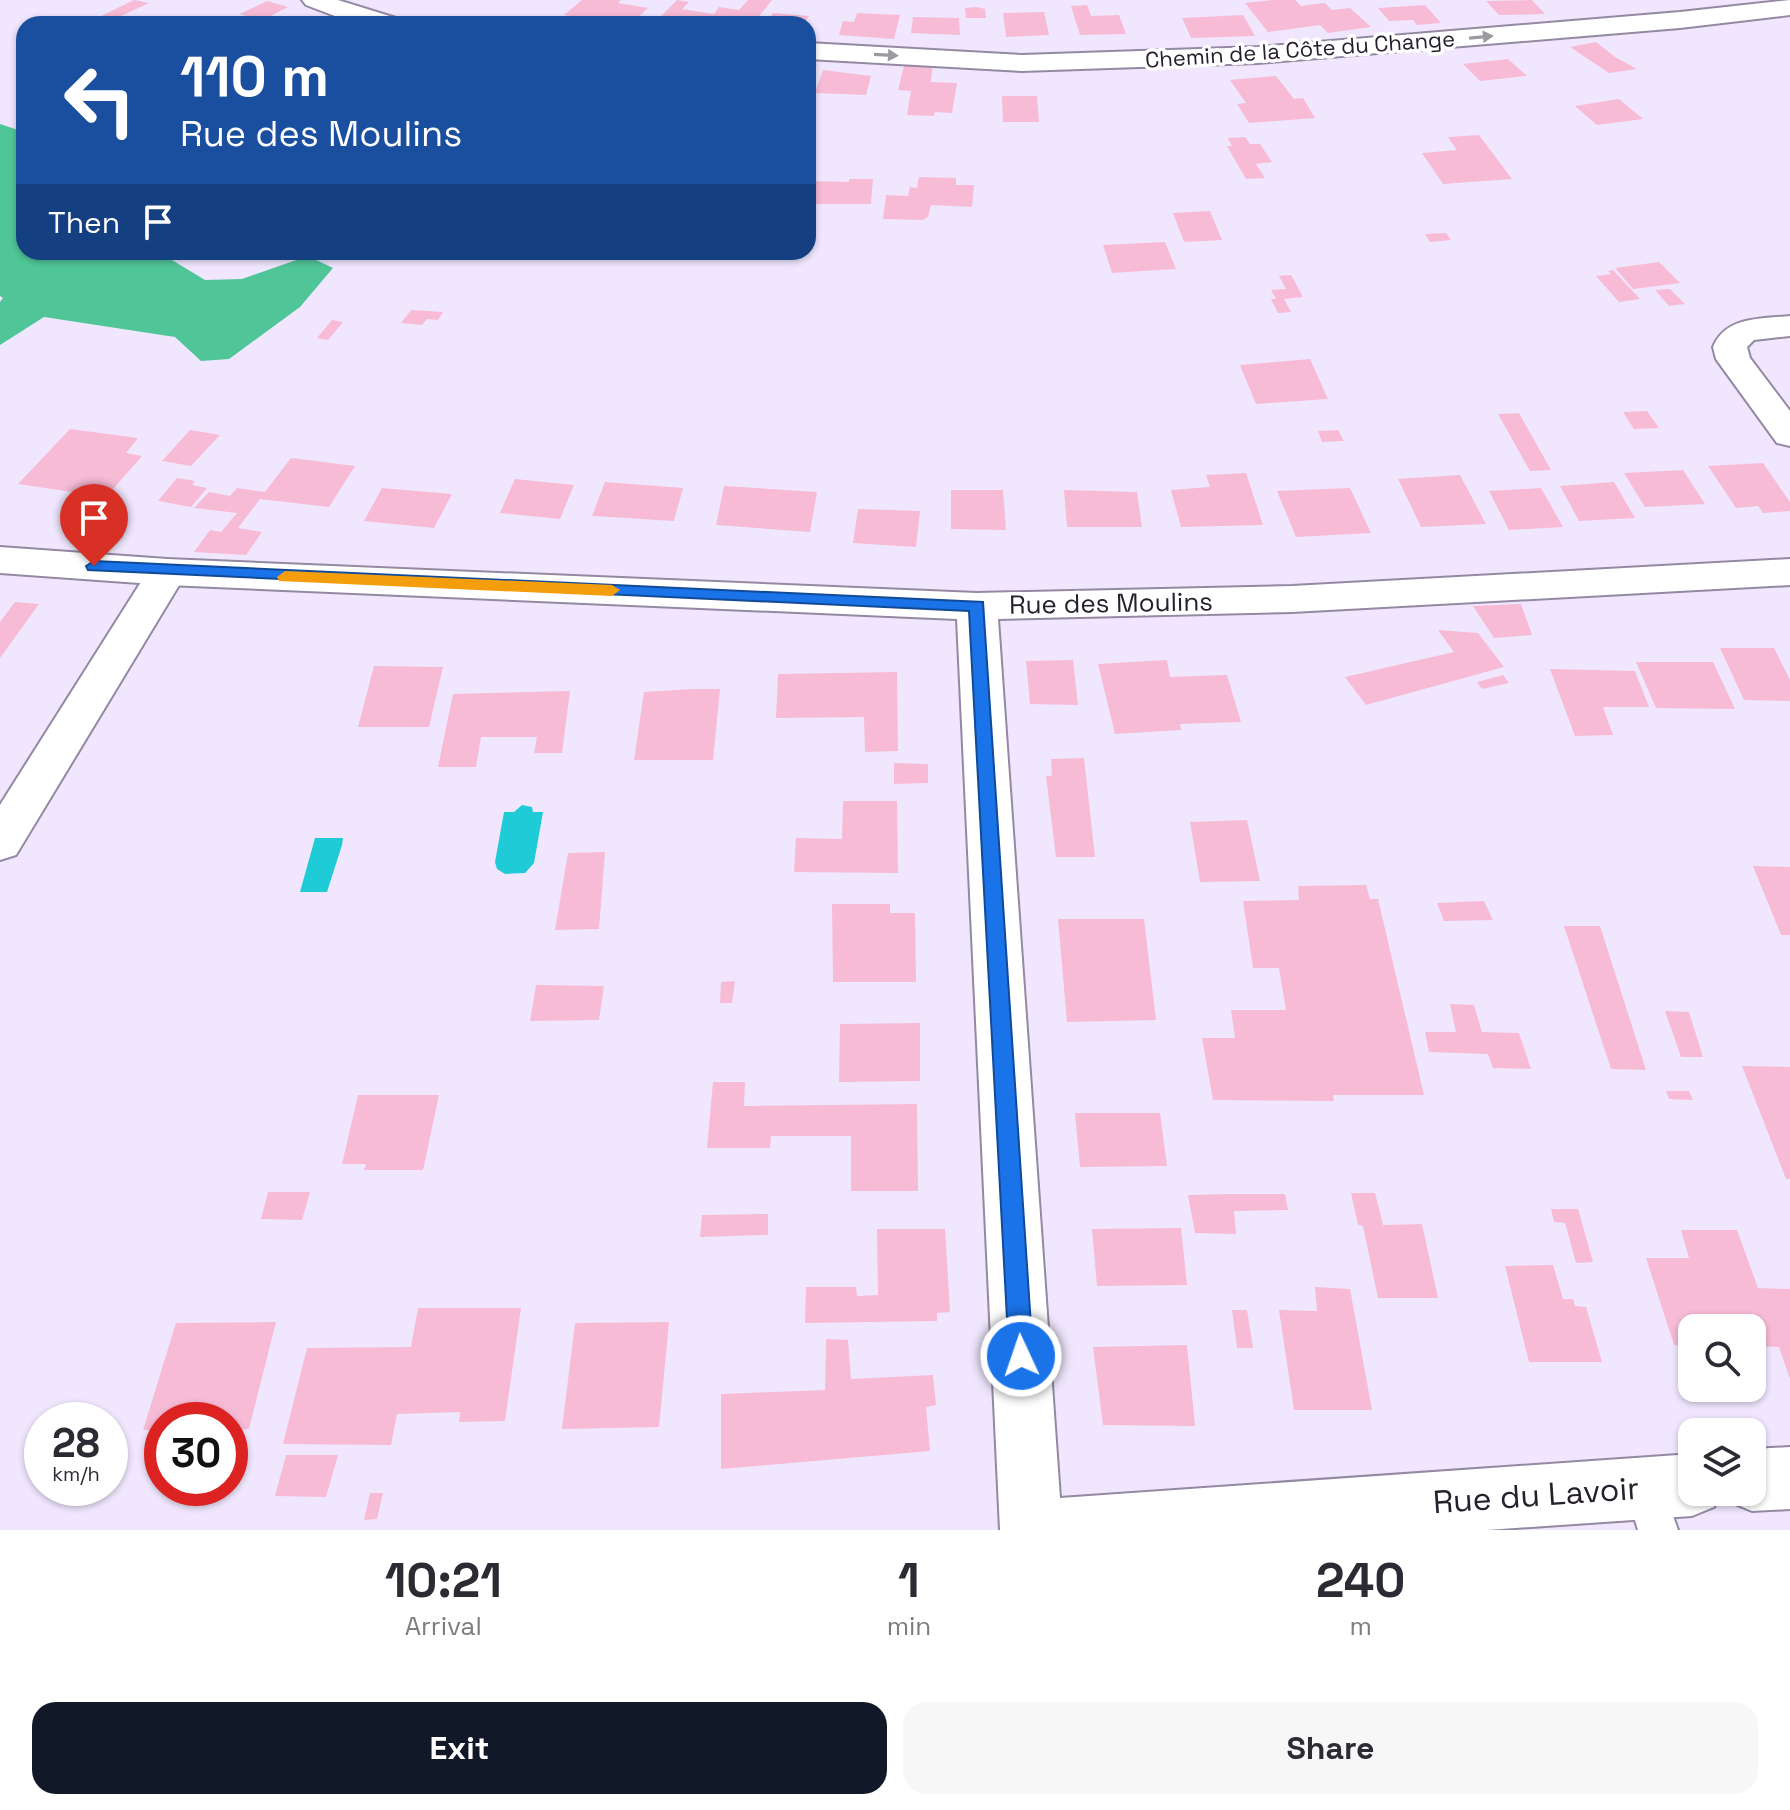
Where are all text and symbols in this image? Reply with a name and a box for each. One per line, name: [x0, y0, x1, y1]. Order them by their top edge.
street label: Chemin de la Côte du Change: [1144, 24, 1456, 74]
one-way arrow: [1469, 30, 1494, 43]
text: 110 m: [180, 41, 329, 112]
icon: left: [48, 48, 152, 152]
one-way arrow: [874, 49, 899, 62]
text: Rue des Moulins: [180, 111, 462, 157]
icon: arrive: [136, 200, 180, 244]
text: Then: [48, 203, 120, 242]
pin: [60, 484, 128, 566]
icon: arrive: [72, 496, 116, 540]
street label: Rue des Moulins: [1009, 584, 1213, 622]
position arrow: [979, 1314, 1063, 1398]
map controls: [1678, 1314, 1766, 1506]
button: search: [1678, 1314, 1766, 1402]
speed limit sign: 30: [144, 1402, 248, 1506]
text: 28: [52, 1418, 100, 1469]
button: layers: [1678, 1418, 1766, 1506]
text: km/h: [52, 1461, 100, 1487]
street label: Rue du Lavoir: [1432, 1468, 1640, 1522]
text: 10:21: [385, 1550, 502, 1611]
text: 1: [898, 1550, 920, 1611]
text: 240: [1316, 1550, 1405, 1611]
text: Arrival: [405, 1609, 482, 1643]
text: min: [887, 1609, 931, 1643]
text: m: [1349, 1609, 1372, 1643]
button: Exit: [32, 1702, 887, 1794]
button: Share: [903, 1702, 1758, 1794]

